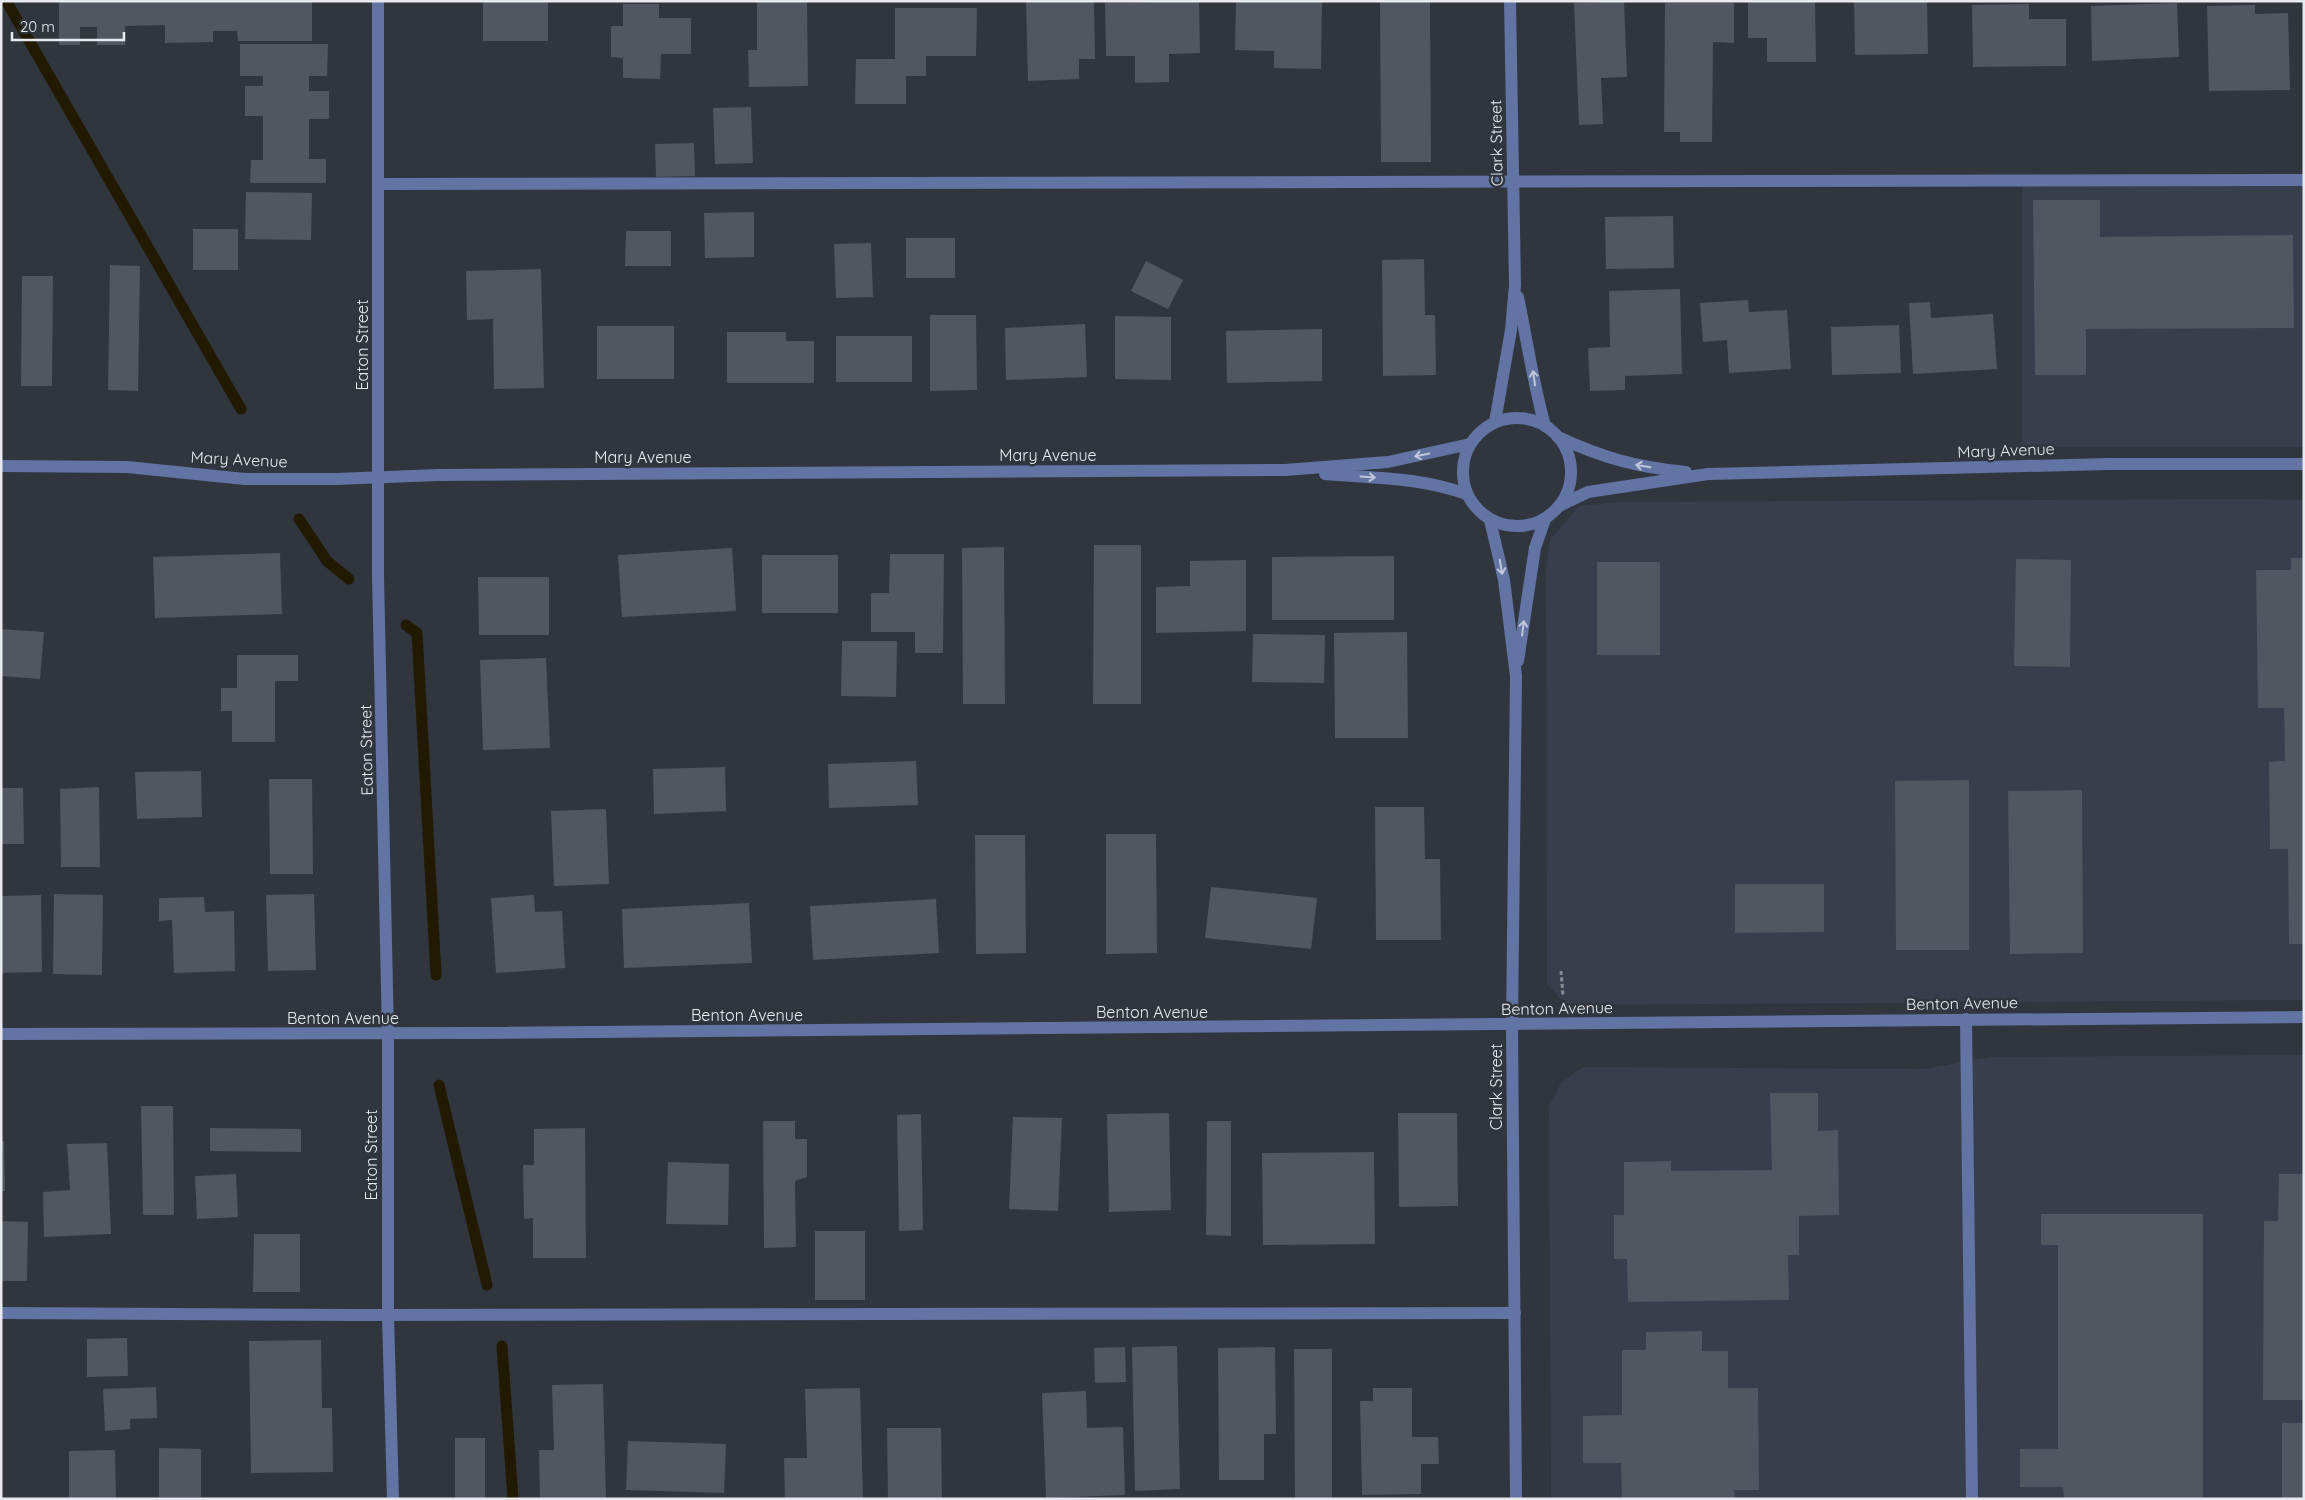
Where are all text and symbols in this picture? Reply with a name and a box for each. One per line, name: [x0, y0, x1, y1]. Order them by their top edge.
scale bar: [12, 10, 125, 42]
text: 20 m: [20, 17, 55, 36]
street label: Clark Street: [1485, 100, 1507, 186]
street label: Eaton Street: [352, 299, 372, 391]
one-way arrow: [1529, 370, 1539, 386]
street label: Mary Avenue: [1957, 438, 2055, 462]
street label: Mary Avenue: [999, 445, 1097, 465]
street label: Mary Avenue: [190, 446, 288, 472]
street label: Mary Avenue: [594, 447, 692, 467]
one-way arrow: [1415, 451, 1431, 460]
one-way arrow: [1635, 461, 1651, 471]
one-way arrow: [1360, 473, 1376, 482]
one-way arrow: [1497, 559, 1507, 575]
one-way arrow: [1518, 620, 1528, 636]
street label: Eaton Street: [355, 704, 377, 796]
street label: Benton Avenue: [1906, 992, 2018, 1014]
street label: Benton Avenue: [1501, 997, 1613, 1019]
street label: Benton Avenue: [1096, 1002, 1208, 1022]
street label: Benton Avenue: [691, 1005, 803, 1025]
street label: Benton Avenue: [287, 1008, 399, 1028]
street label: Clark Street: [1486, 1044, 1506, 1130]
street label: Eaton Street: [361, 1109, 381, 1201]

